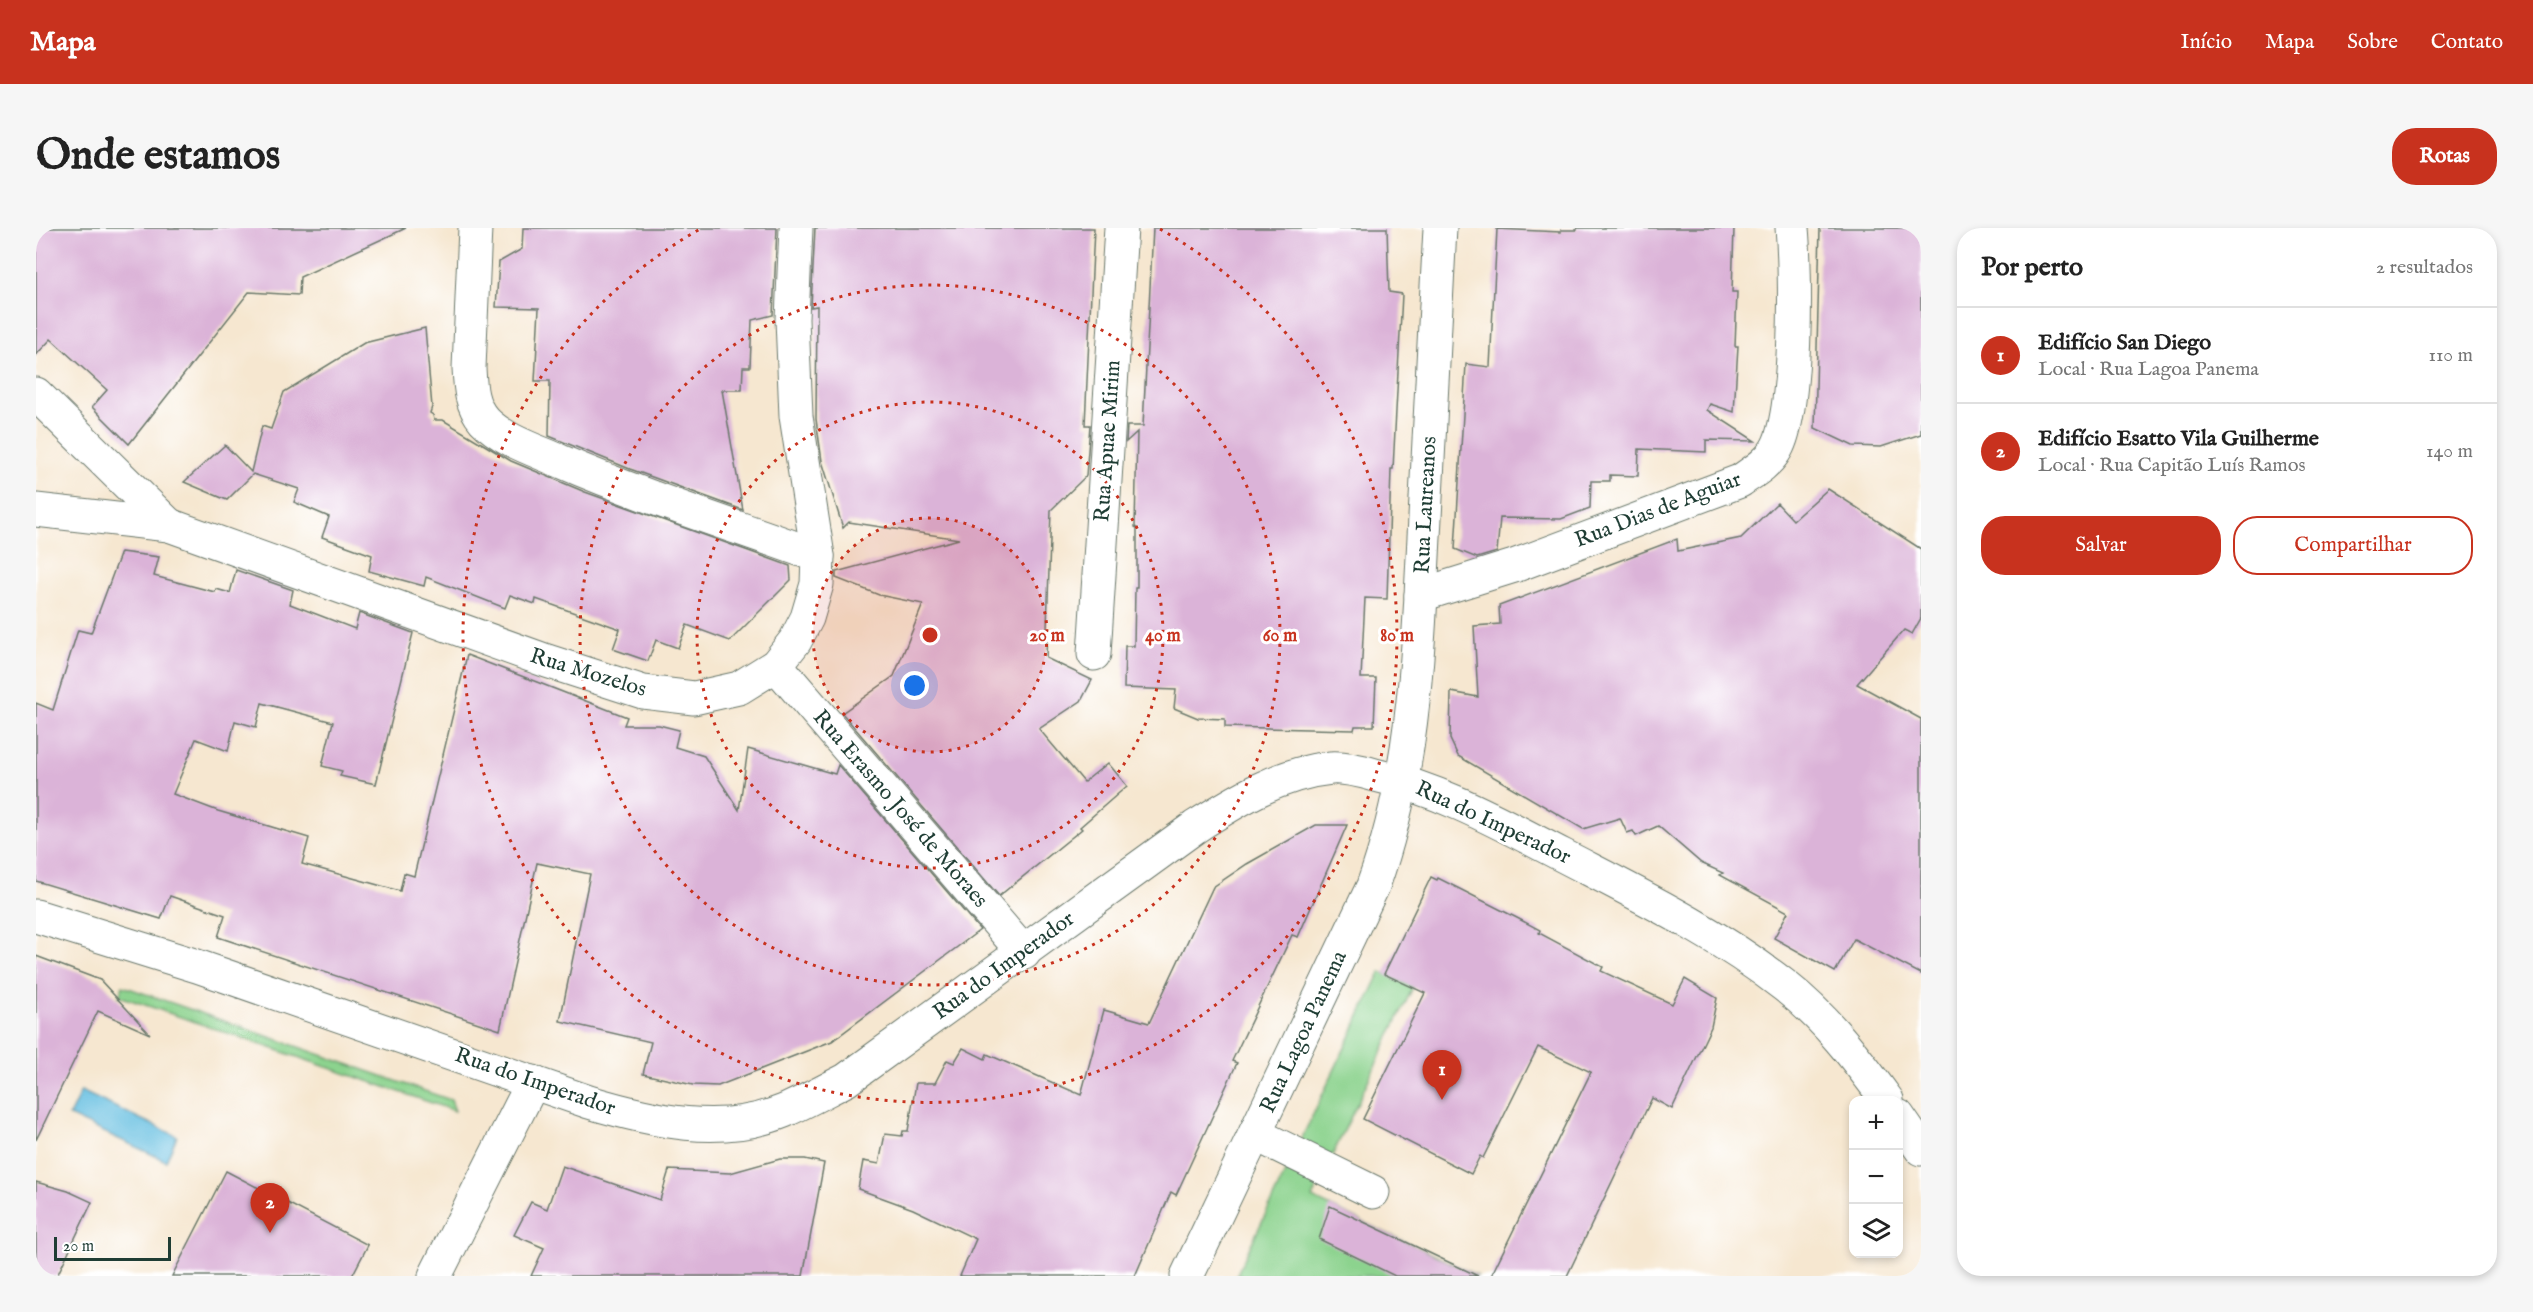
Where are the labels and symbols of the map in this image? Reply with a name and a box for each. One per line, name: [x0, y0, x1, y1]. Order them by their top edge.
street label: Rua Apuae Mirim: [1088, 359, 1128, 523]
street label: Rua Laureanos: [1408, 435, 1444, 575]
street label: Rua Dias de Aguiar: [1571, 465, 1745, 555]
centre of rings: [920, 625, 940, 645]
text: 20 m: [1029, 625, 1065, 648]
text: 40 m: [1145, 625, 1181, 648]
text: 60 m: [1263, 625, 1297, 648]
text: 80 m: [1380, 625, 1414, 648]
street label: Rua Mozelos: [526, 642, 650, 704]
your location: [900, 671, 929, 700]
street label: Rua Erasmo José de Moraes: [806, 704, 994, 914]
street label: Rua do Imperador: [1411, 775, 1575, 871]
street label: Rua do Imperador: [928, 905, 1080, 1027]
street label: Rua Lagoa Panema: [1254, 946, 1354, 1118]
street label: Rua do Imperador: [451, 1041, 619, 1123]
pin: 1: [1422, 1050, 1462, 1100]
pin: 2: [250, 1184, 290, 1233]
scale bar: [54, 1234, 171, 1262]

